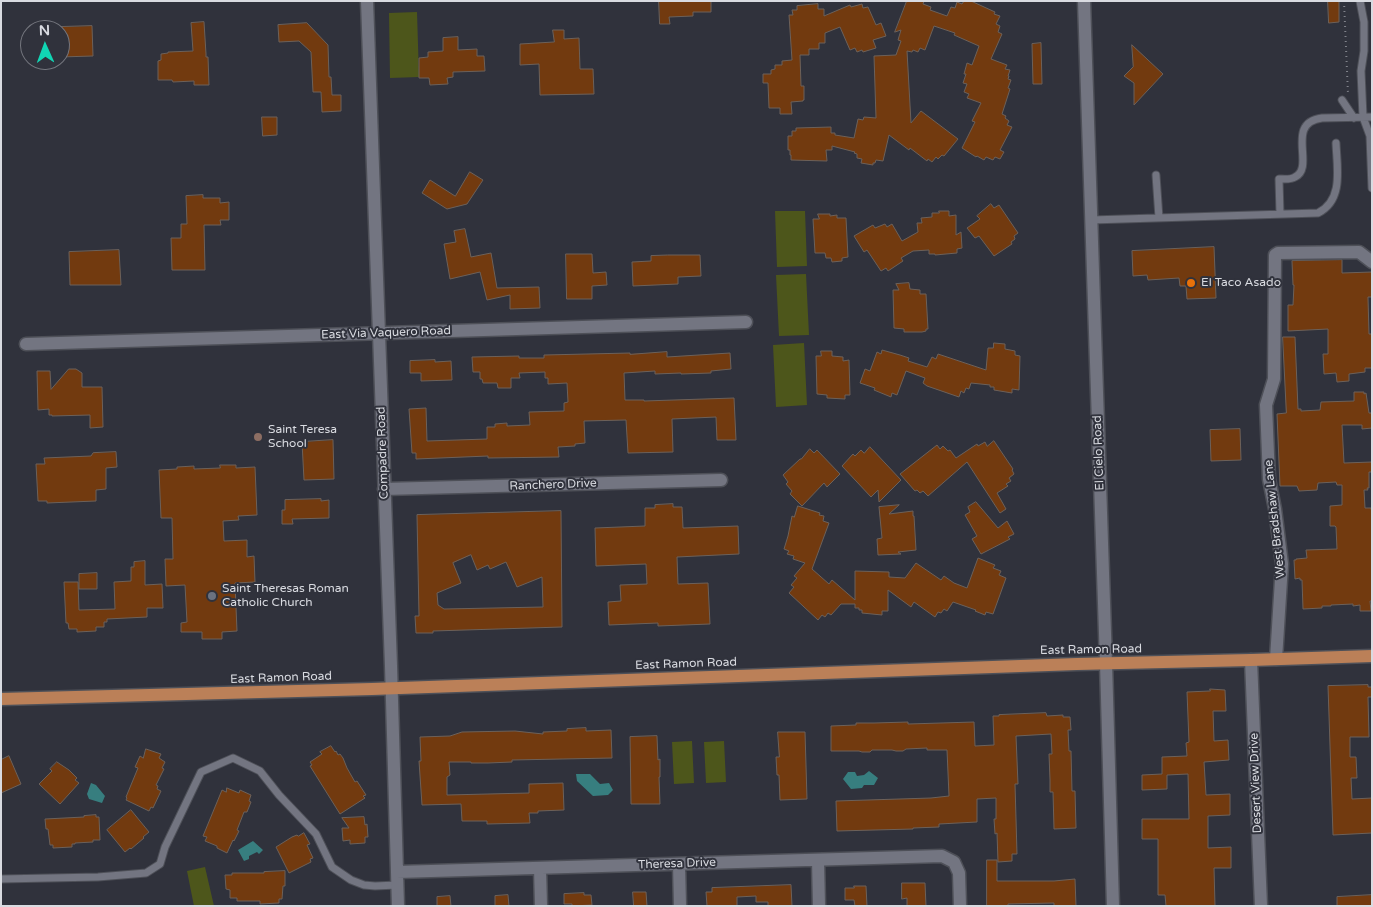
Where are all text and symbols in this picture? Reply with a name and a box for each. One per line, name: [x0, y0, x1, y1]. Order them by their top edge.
north arrow: [20, 20, 70, 70]
text: N: [39, 22, 50, 39]
place label: El Taco Asado: [1201, 276, 1281, 290]
marker: El Taco Asado: [1185, 277, 1197, 289]
street label: East Via Vaquero Road: [321, 324, 451, 342]
street label: Compadre Road: [374, 406, 392, 500]
street label: El Cielo Road: [1090, 415, 1108, 491]
place label: Saint Teresa School: [268, 423, 337, 451]
marker: Saint Teresa School: [252, 431, 264, 443]
street label: West Bradshaw Lane: [1262, 459, 1288, 579]
street label: Ranchero Drive: [509, 476, 597, 494]
place label: Saint Theresas Roman Catholic Church: [222, 582, 349, 610]
marker: Saint Theresas Roman Catholic Church: [206, 590, 218, 602]
street label: East Ramon Road: [1040, 642, 1142, 658]
street label: East Ramon Road: [635, 655, 737, 673]
street label: East Ramon Road: [230, 669, 332, 687]
street label: Desert View Drive: [1247, 733, 1265, 833]
street label: Theresa Drive: [638, 855, 716, 873]

